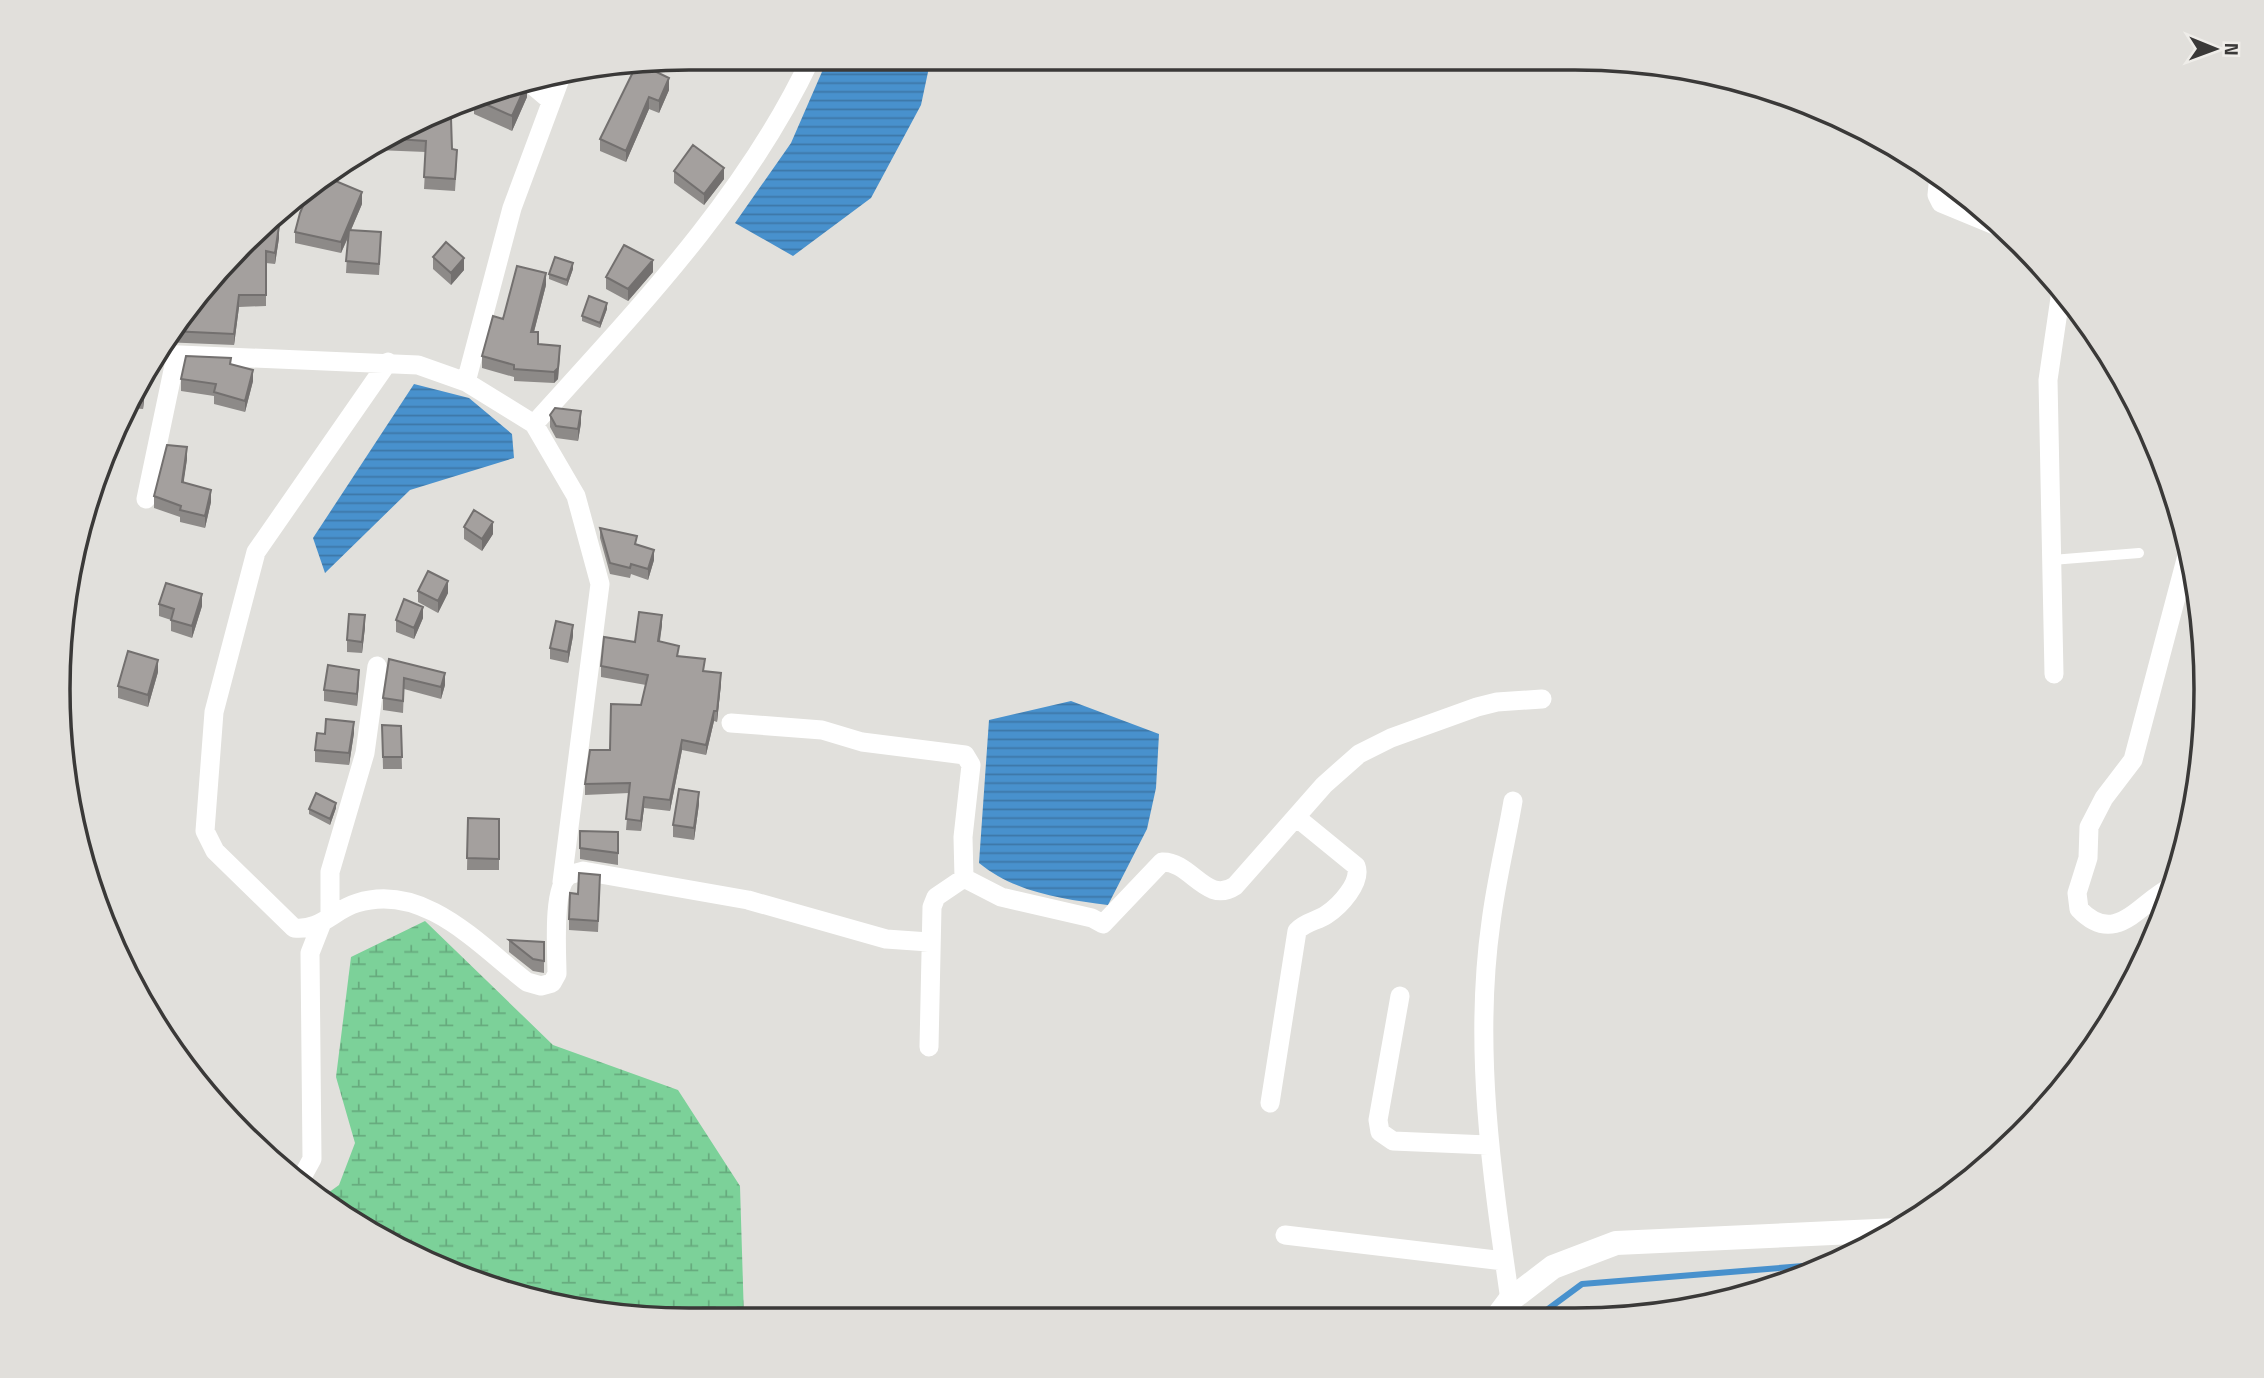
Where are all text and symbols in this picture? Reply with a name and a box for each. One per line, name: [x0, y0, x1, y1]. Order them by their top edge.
north arrow: [2180, 14, 2250, 84]
text: N: [2218, 42, 2247, 56]

